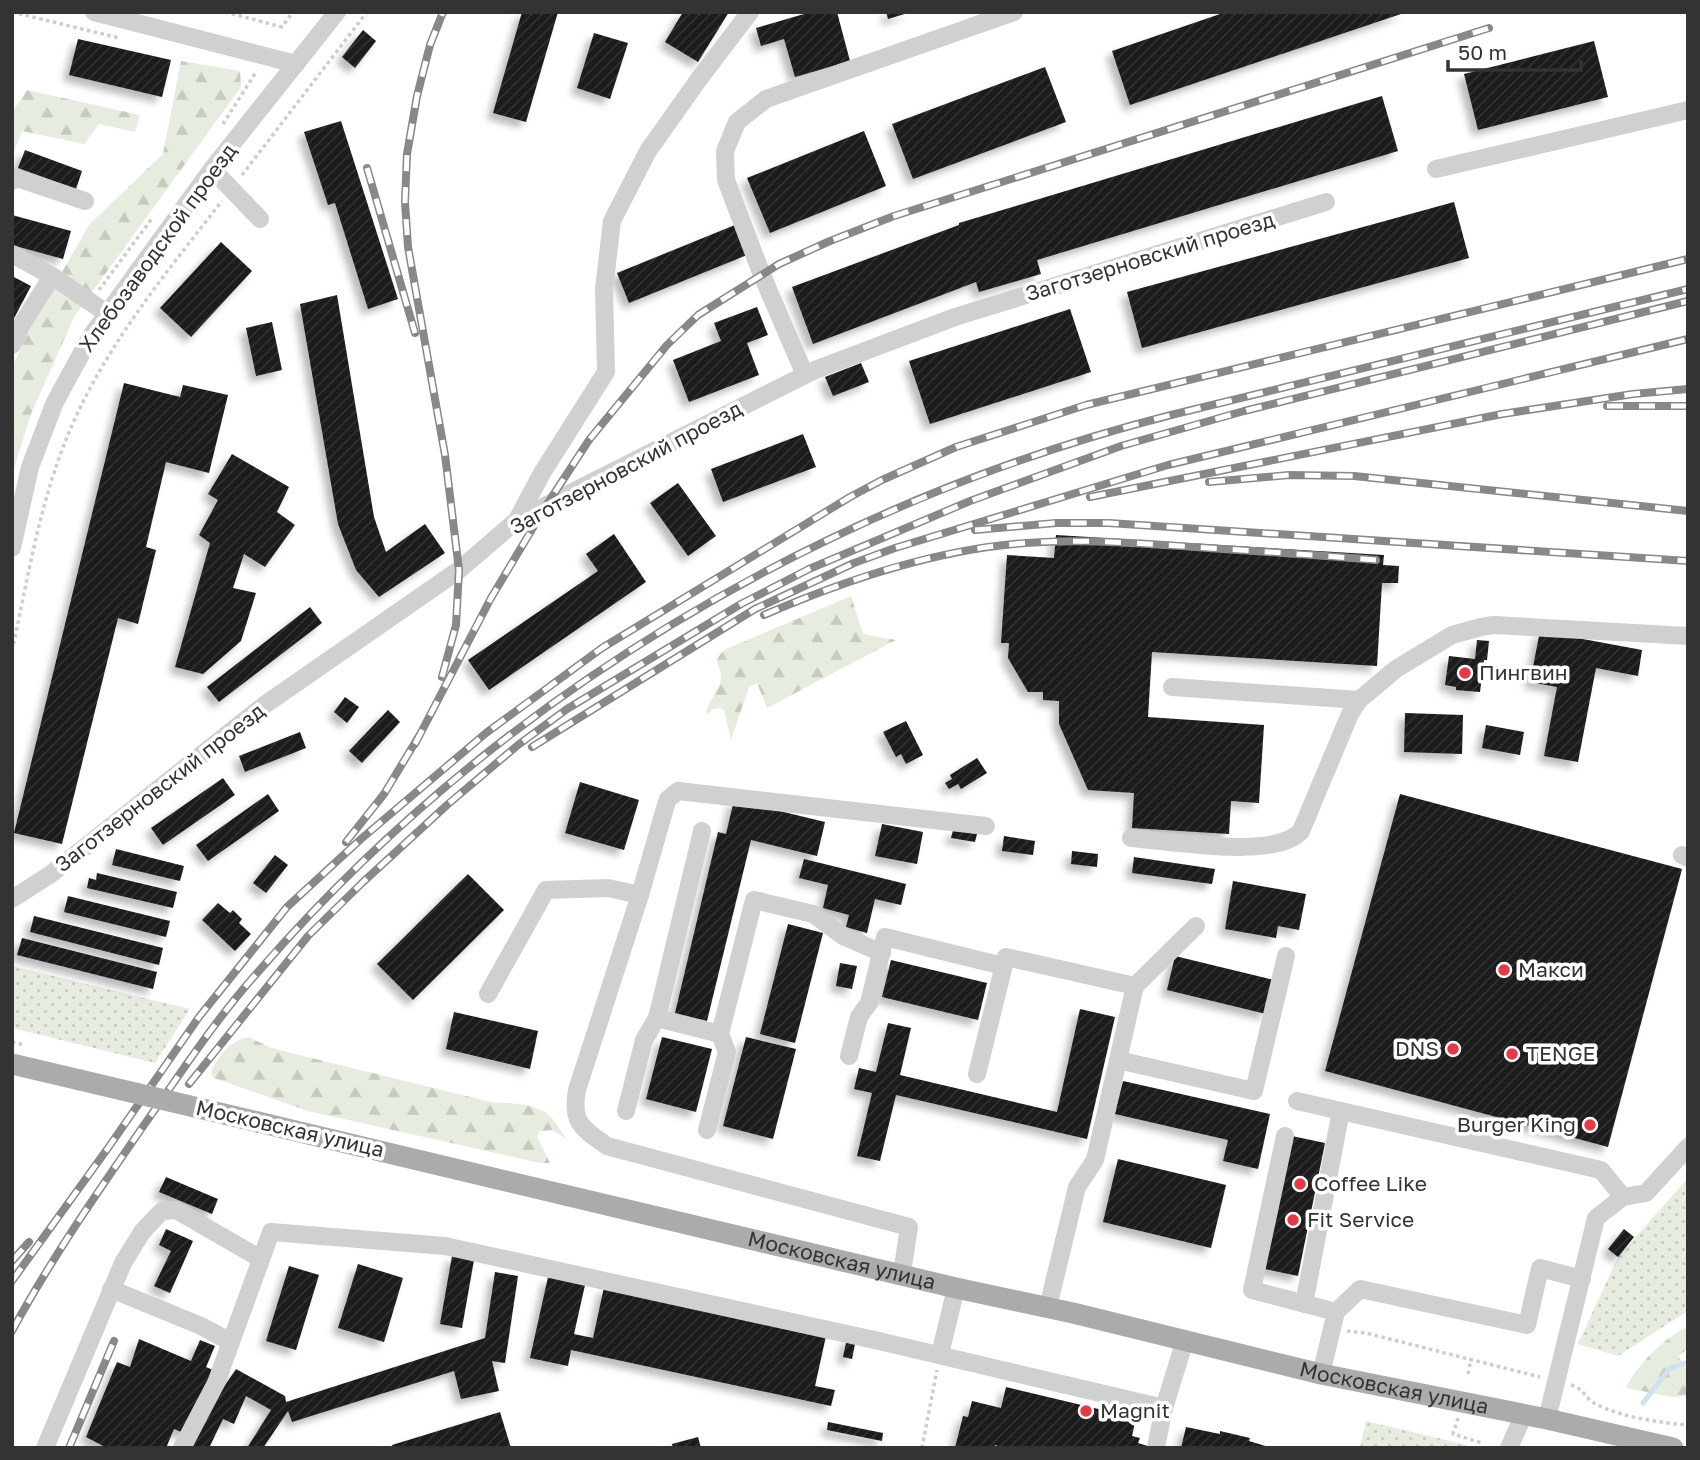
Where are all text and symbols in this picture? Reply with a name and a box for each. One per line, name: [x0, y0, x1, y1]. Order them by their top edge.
scale bar: [1448, 28, 1581, 72]
text: 50 m: [1458, 39, 1507, 65]
street label: Хлебозаводской проезд: [73, 138, 242, 357]
street label: Заготзерновский проезд: [1022, 206, 1278, 306]
street label: Заготзерновский проезд: [505, 395, 746, 539]
place label: Пингвин: [1479, 659, 1568, 685]
marker: Пингвин: [1457, 665, 1473, 681]
street label: Заготзерновский проезд: [49, 697, 270, 877]
place label: Макси: [1518, 956, 1584, 982]
marker: Макси: [1496, 962, 1512, 978]
place label: DNS: [1395, 1035, 1439, 1061]
place label: TENGE: [1526, 1040, 1595, 1066]
marker: DNS: [1445, 1041, 1461, 1057]
marker: TENGE: [1504, 1046, 1520, 1062]
street label: Московская улица: [194, 1094, 387, 1162]
place label: Burger King: [1457, 1111, 1576, 1137]
marker: Burger King: [1582, 1117, 1598, 1133]
place label: Coffee Like: [1314, 1170, 1427, 1196]
marker: Coffee Like: [1292, 1176, 1308, 1192]
place label: Fit Service: [1307, 1206, 1414, 1232]
marker: Fit Service: [1285, 1212, 1301, 1228]
street label: Московская улица: [745, 1225, 938, 1295]
street label: Московская улица: [1297, 1355, 1491, 1419]
place label: Magnit: [1100, 1397, 1170, 1423]
marker: Magnit: [1078, 1403, 1094, 1419]

